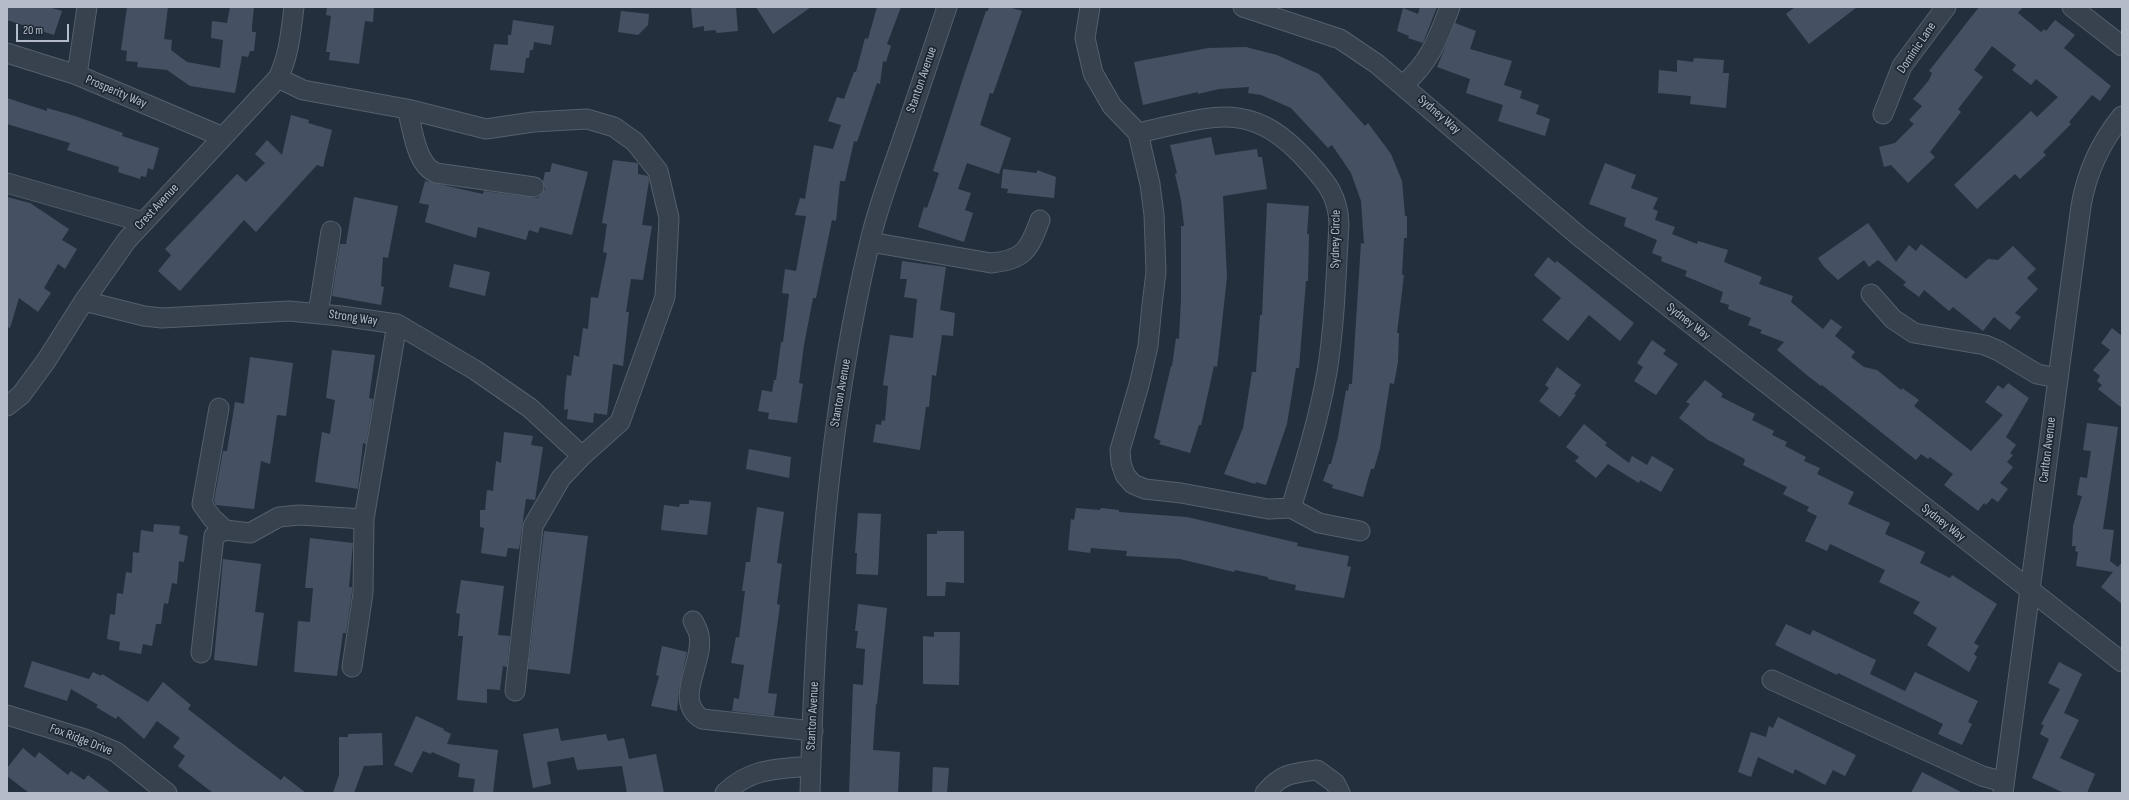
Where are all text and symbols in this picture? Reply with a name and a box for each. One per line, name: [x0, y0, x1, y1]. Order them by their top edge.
scale bar: [18, 16, 71, 42]
street label: Dominic Lane: [1894, 19, 1940, 77]
text: 20 m: [23, 23, 43, 38]
street label: Stanton Avenue: [903, 45, 941, 115]
street label: Prosperity Way: [83, 72, 149, 112]
street label: Sydney Way: [1414, 92, 1464, 138]
street label: Crest Avenue: [132, 181, 182, 233]
street label: Sydney Circle: [1328, 210, 1344, 268]
street label: Sydney Way: [1663, 300, 1713, 344]
street label: Strong Way: [327, 307, 379, 329]
street label: Stanton Avenue: [827, 358, 855, 428]
street label: Carlton Avenue: [2036, 416, 2060, 484]
street label: Sydney Way: [1918, 501, 1968, 545]
street label: Stanton Avenue: [803, 681, 823, 751]
street label: Fox Ridge Drive: [47, 721, 115, 759]

